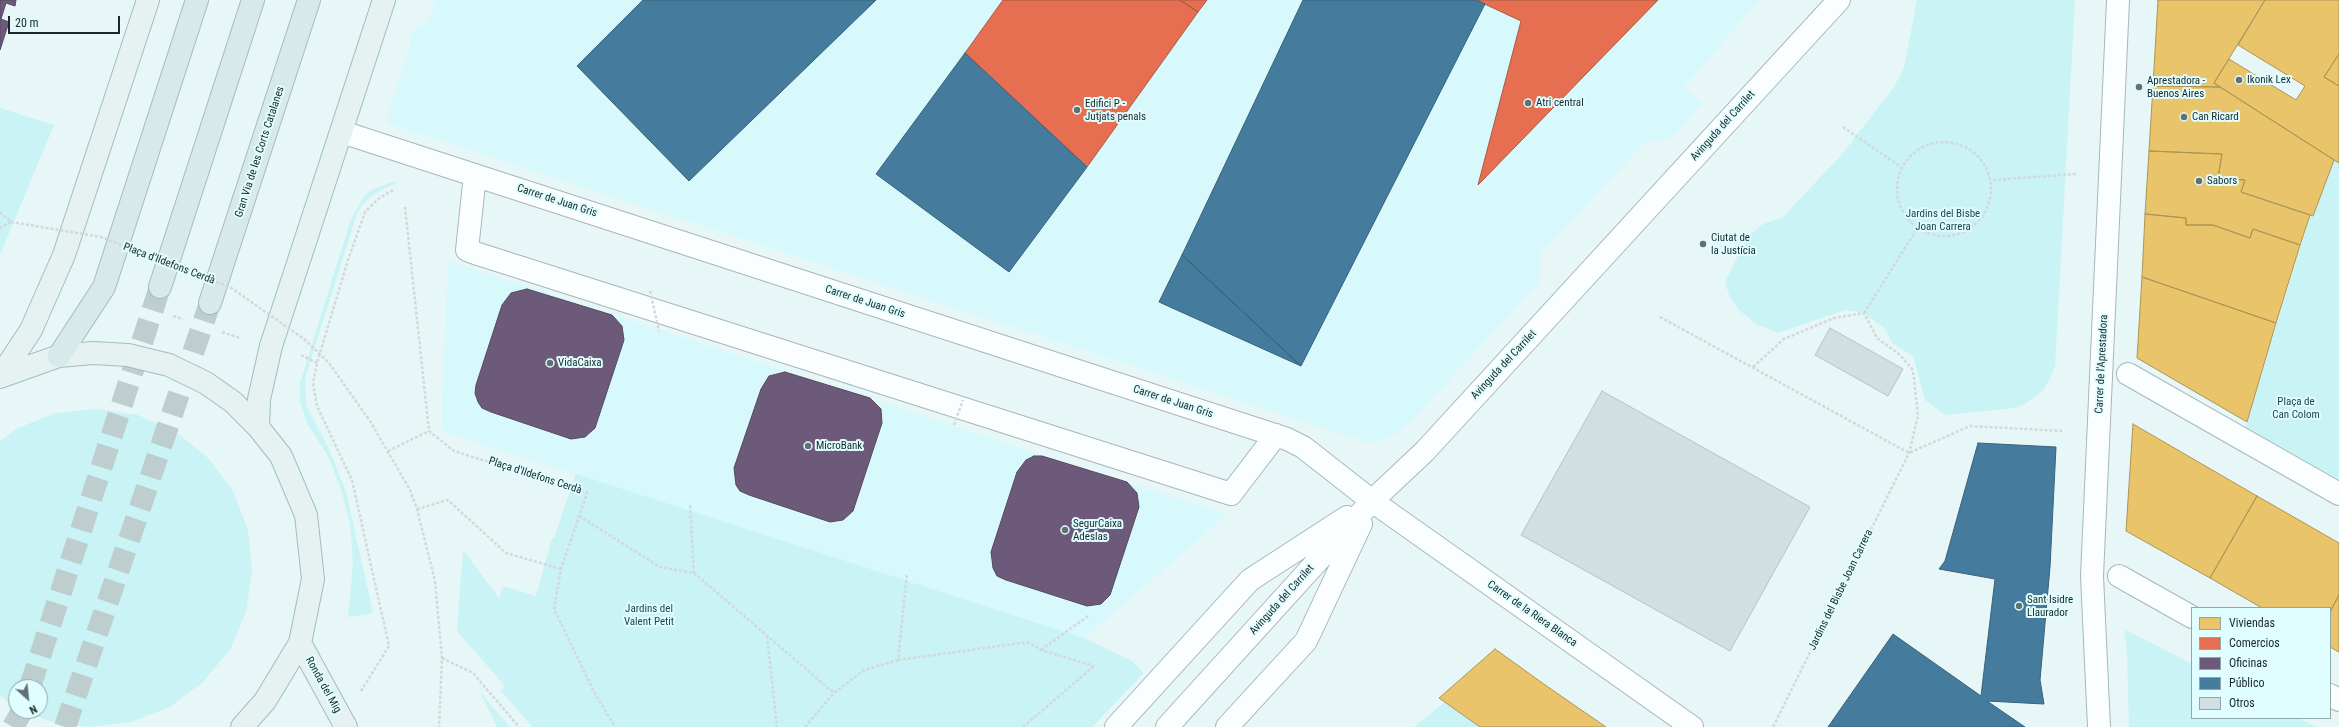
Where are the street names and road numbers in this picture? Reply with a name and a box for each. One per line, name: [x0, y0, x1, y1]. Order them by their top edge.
street label: Gran Via de les Corts Catalanes: [233, 85, 287, 219]
street label: Avinguda del Carrilet: [1688, 88, 1758, 164]
street label: Carrer de Juan Gris: [515, 182, 599, 220]
street label: Plaça d'Ildefons Cerdà: [121, 240, 217, 288]
street label: Carrer de Juan Gris: [823, 283, 907, 321]
street label: Carrer de l'Aprestadora: [2093, 314, 2111, 414]
street label: Avinguda del Carrilet: [1468, 328, 1540, 402]
street label: Carrer de Juan Gris: [1131, 383, 1215, 421]
street label: Plaça d'Ildefons Cerdà: [487, 455, 583, 497]
street label: Jardins del Bisbe Joan Carrera: [1806, 528, 1876, 652]
street label: Avinguda del Carrilet: [1247, 562, 1317, 638]
street label: Carrer de la Riera Blanca: [1485, 578, 1579, 650]
street label: Ronda del Mig: [302, 655, 344, 715]

